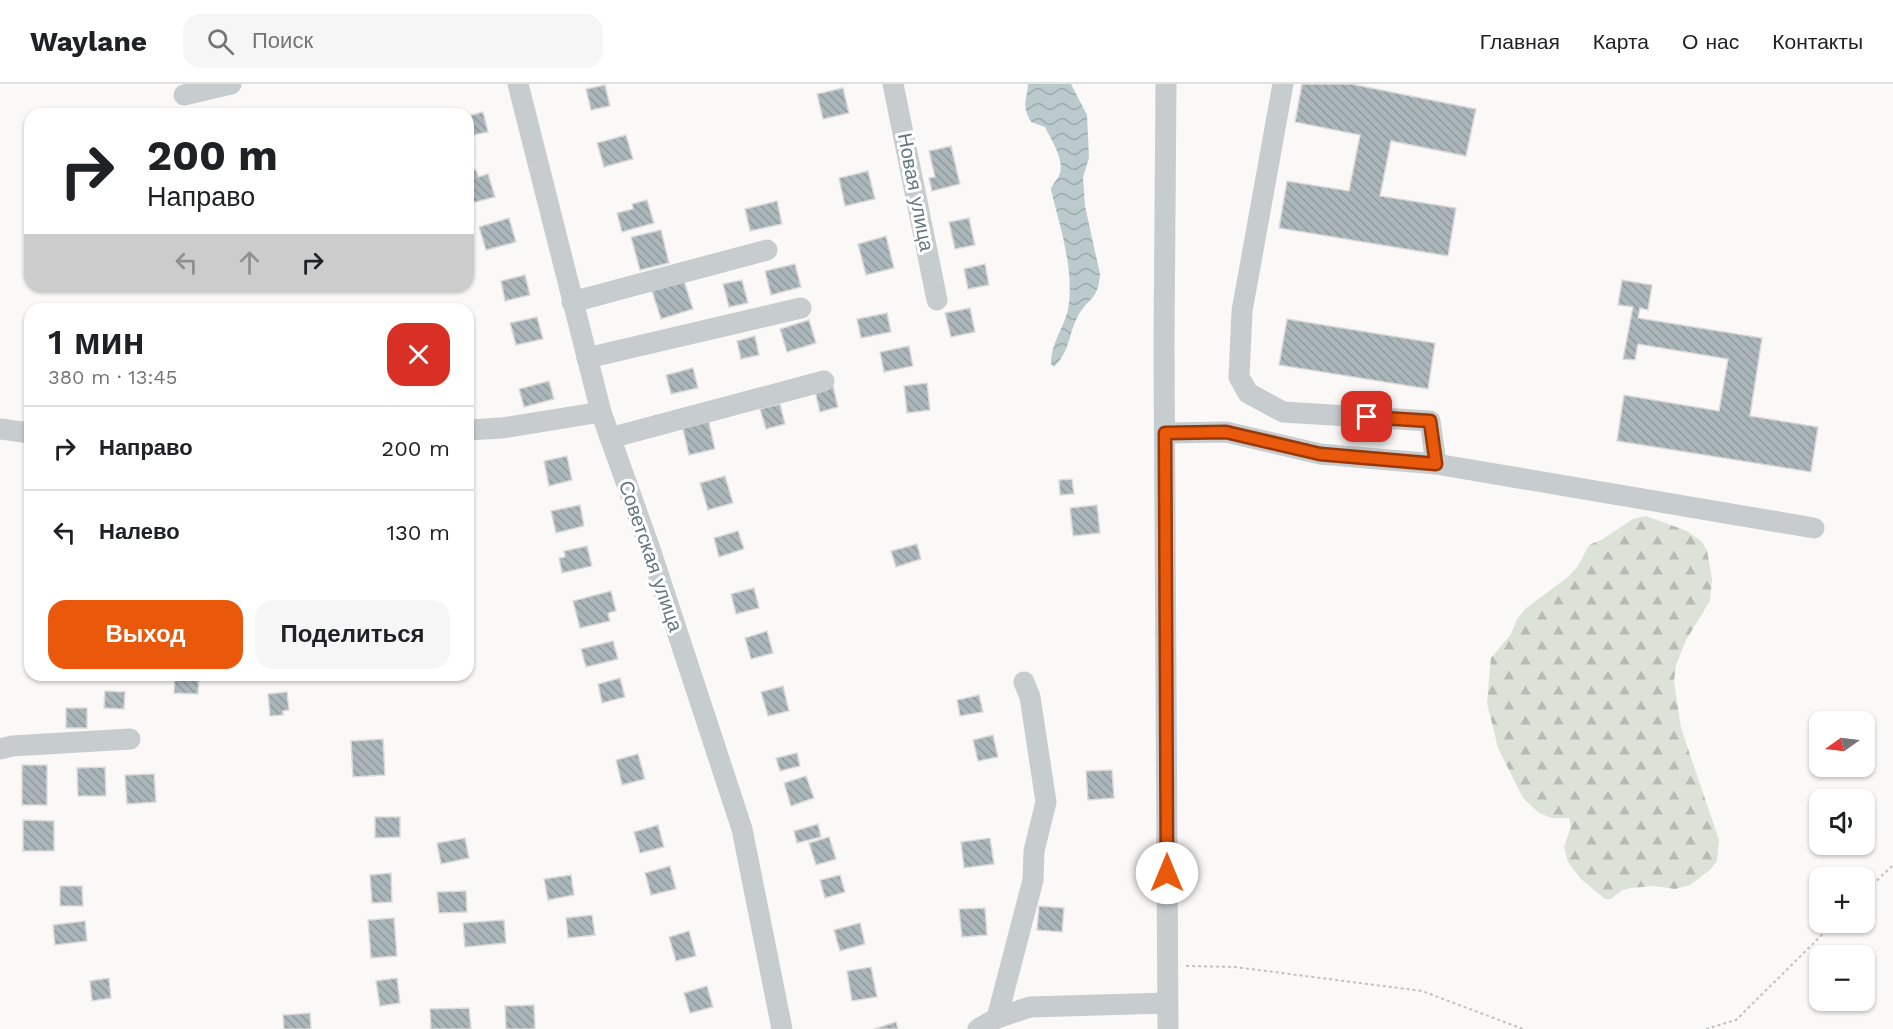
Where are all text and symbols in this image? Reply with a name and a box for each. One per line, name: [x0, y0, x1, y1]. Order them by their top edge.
search box: [183, 14, 603, 68]
text: Waylane: [30, 25, 147, 58]
icon: search: [204, 25, 237, 58]
text: Поиск: [252, 28, 313, 53]
text: Главная: [1480, 29, 1560, 54]
text: Карта: [1593, 29, 1649, 54]
text: О нас: [1682, 29, 1739, 54]
text: Контакты: [1772, 29, 1863, 54]
text: 200 m: [147, 131, 278, 180]
street label: Новая улица: [893, 131, 939, 254]
icon: right: [48, 132, 126, 210]
text: Направо: [147, 181, 255, 213]
icon: left: [170, 246, 203, 279]
icon: ahead: [233, 246, 266, 279]
icon: right: [296, 246, 329, 279]
text: 1 мин: [48, 321, 145, 363]
button: close: [387, 323, 450, 386]
text: 380 m · 13:45: [48, 365, 177, 389]
pin: [1341, 391, 1392, 442]
icon: arrive: [1350, 400, 1383, 433]
icon: right: [48, 432, 81, 465]
text: Направо: [99, 435, 193, 460]
text: 200 m: [381, 436, 450, 461]
street label: Советская улица: [614, 477, 688, 636]
icon: left: [48, 516, 81, 549]
text: Налево: [99, 519, 180, 544]
text: 130 m: [386, 520, 450, 545]
button: Выход: [48, 600, 243, 669]
button: Поделиться: [255, 600, 450, 669]
north arrow: [1809, 711, 1875, 777]
map controls: [1809, 711, 1875, 1011]
button: sound: [1809, 789, 1875, 855]
position arrow: [1135, 841, 1199, 905]
button: +: [1809, 867, 1875, 933]
button: −: [1809, 945, 1875, 1011]

